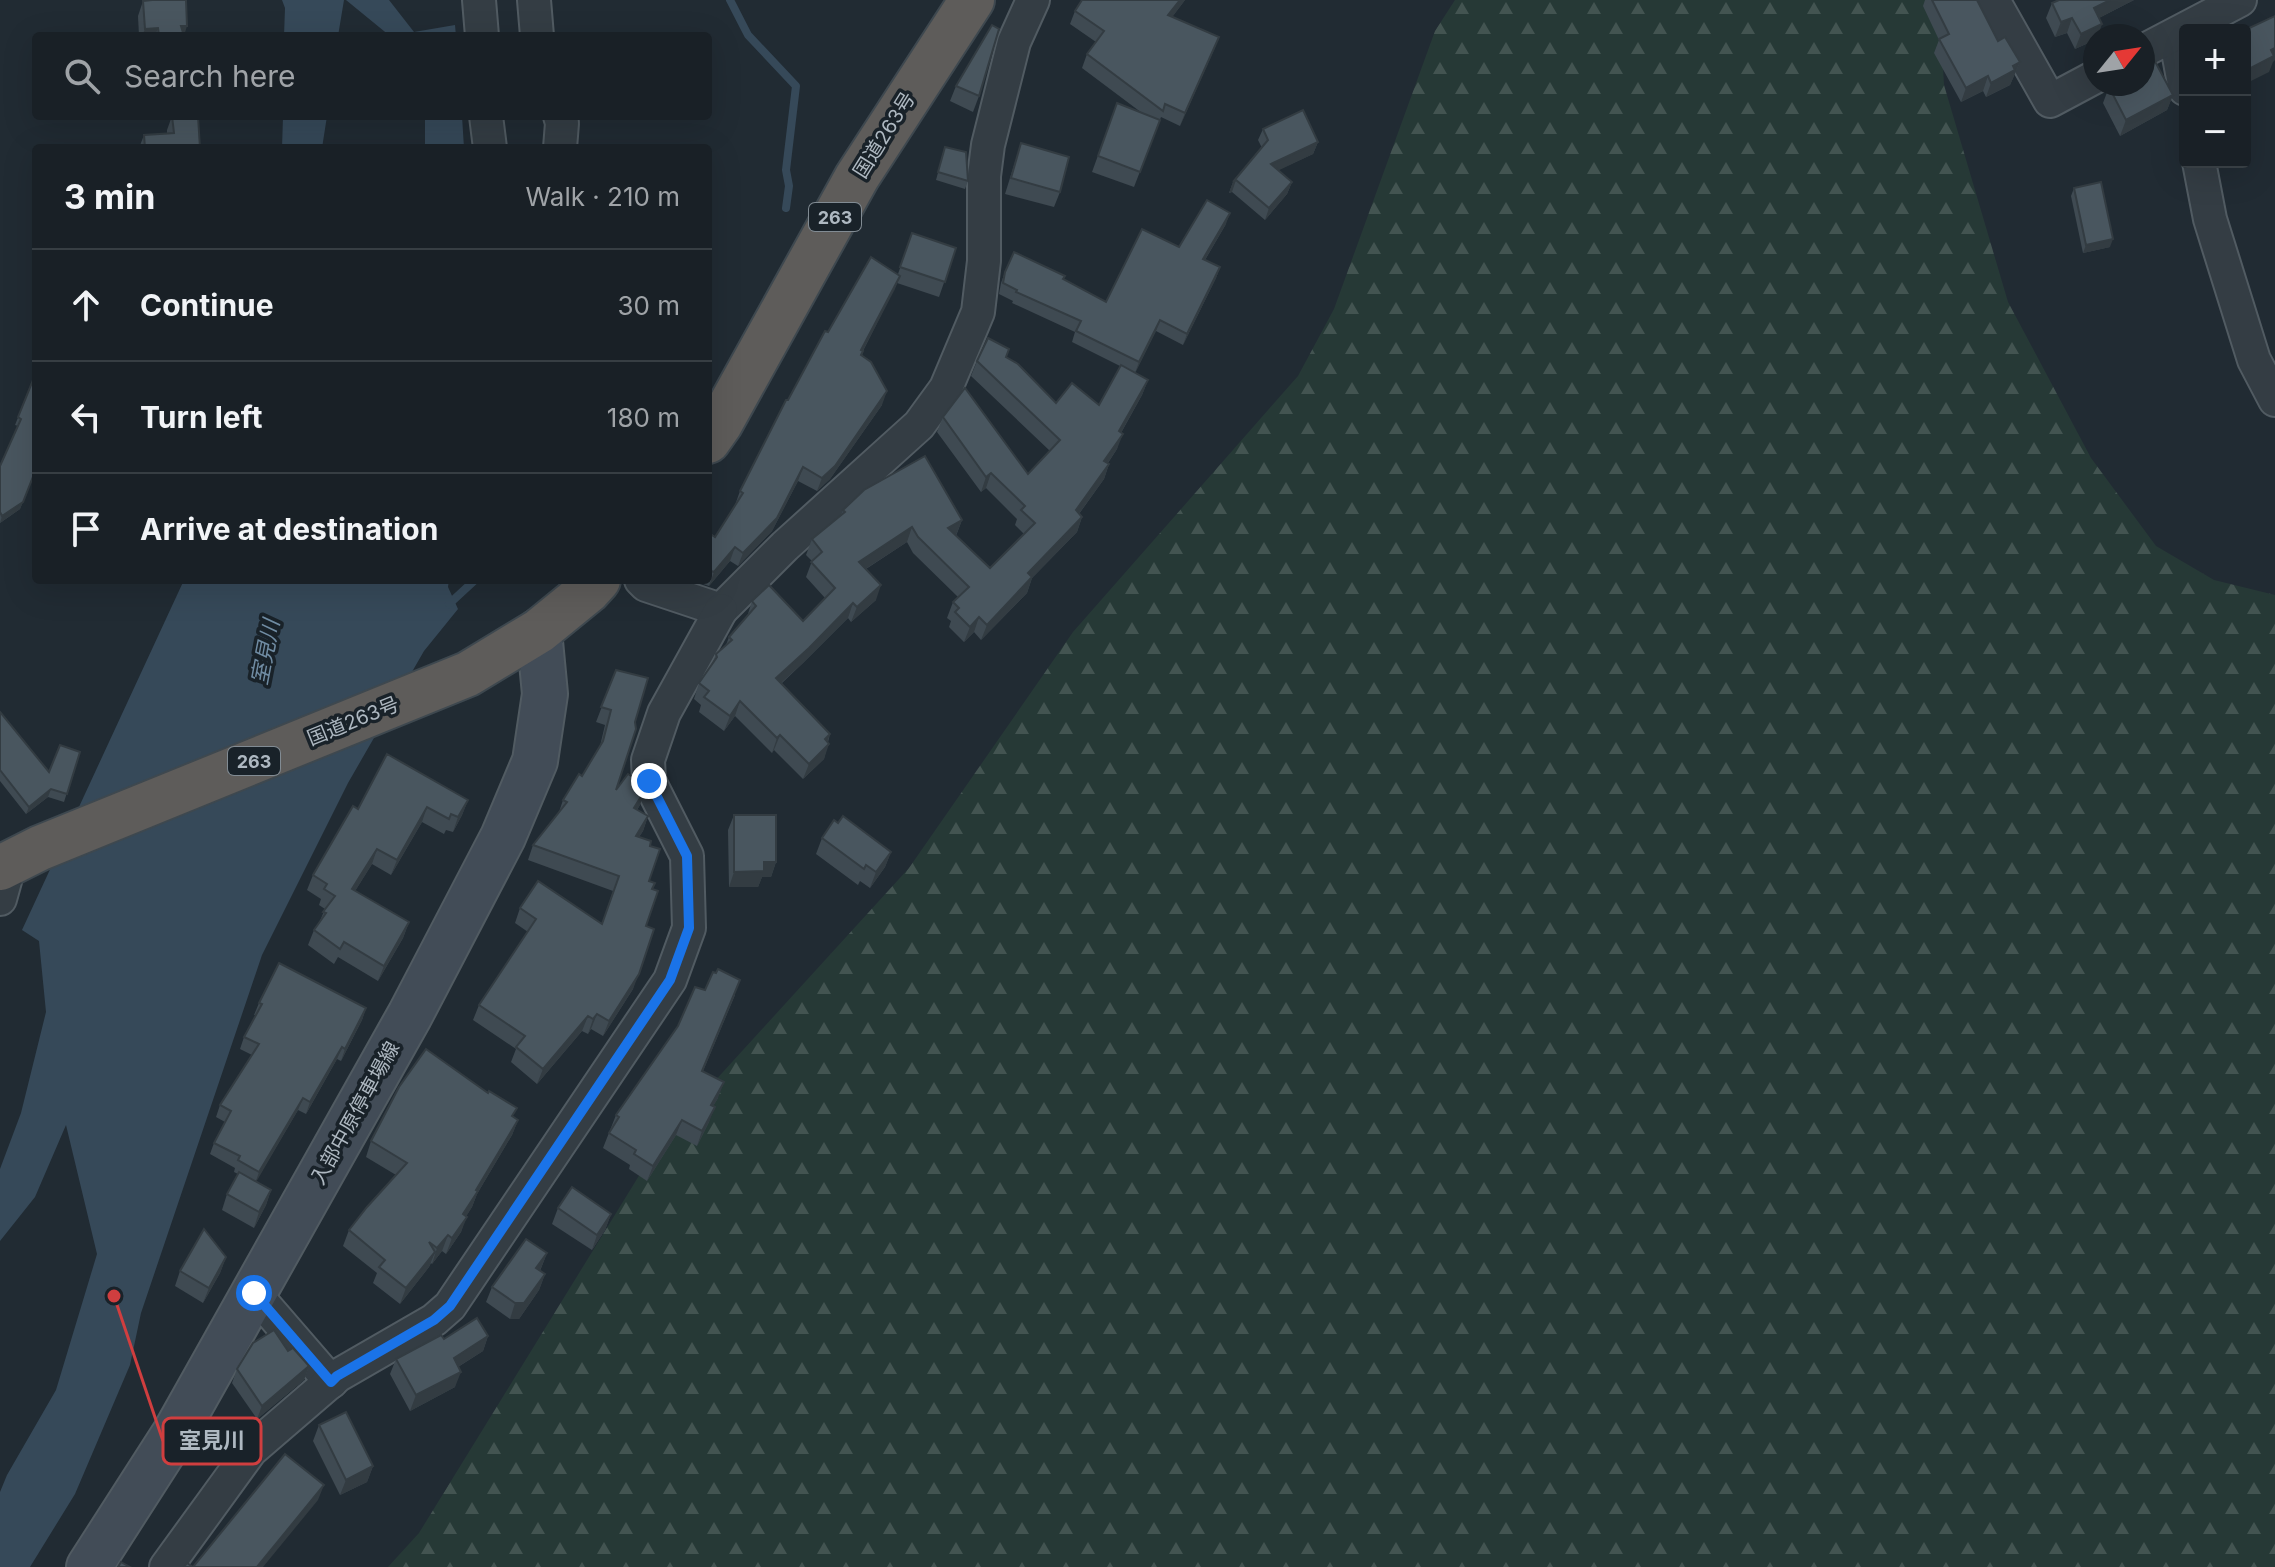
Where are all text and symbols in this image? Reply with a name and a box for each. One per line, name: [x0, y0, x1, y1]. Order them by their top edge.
north arrow: [2083, 24, 2155, 96]
map controls: [2179, 24, 2251, 168]
button: +: [2179, 24, 2251, 96]
search box: [32, 32, 712, 120]
icon: search: [60, 54, 104, 98]
text: Search here: [124, 58, 296, 94]
street label: 国道263号: [848, 88, 920, 182]
button: −: [2179, 96, 2251, 168]
text: 3 min: [64, 176, 155, 217]
text: Walk · 210 m: [525, 181, 680, 212]
road number: 263: [809, 203, 861, 231]
icon: ahead: [64, 283, 108, 327]
text: Continue: [140, 287, 274, 323]
text: 30 m: [617, 290, 680, 321]
icon: left: [64, 395, 108, 439]
text: Turn left: [140, 399, 262, 435]
text: 180 m: [607, 402, 680, 433]
icon: arrive: [64, 507, 108, 551]
text: Arrive at destination: [140, 511, 438, 547]
water label: 室見川: [246, 615, 284, 687]
street label: 国道263号: [304, 692, 402, 750]
road number: 263: [228, 747, 280, 775]
route end: [631, 763, 667, 799]
street label: 入部中原停車場線: [306, 1037, 404, 1189]
route start: [236, 1275, 272, 1311]
callout: 室見川: [163, 1418, 261, 1464]
text: 室見川: [179, 1427, 245, 1453]

